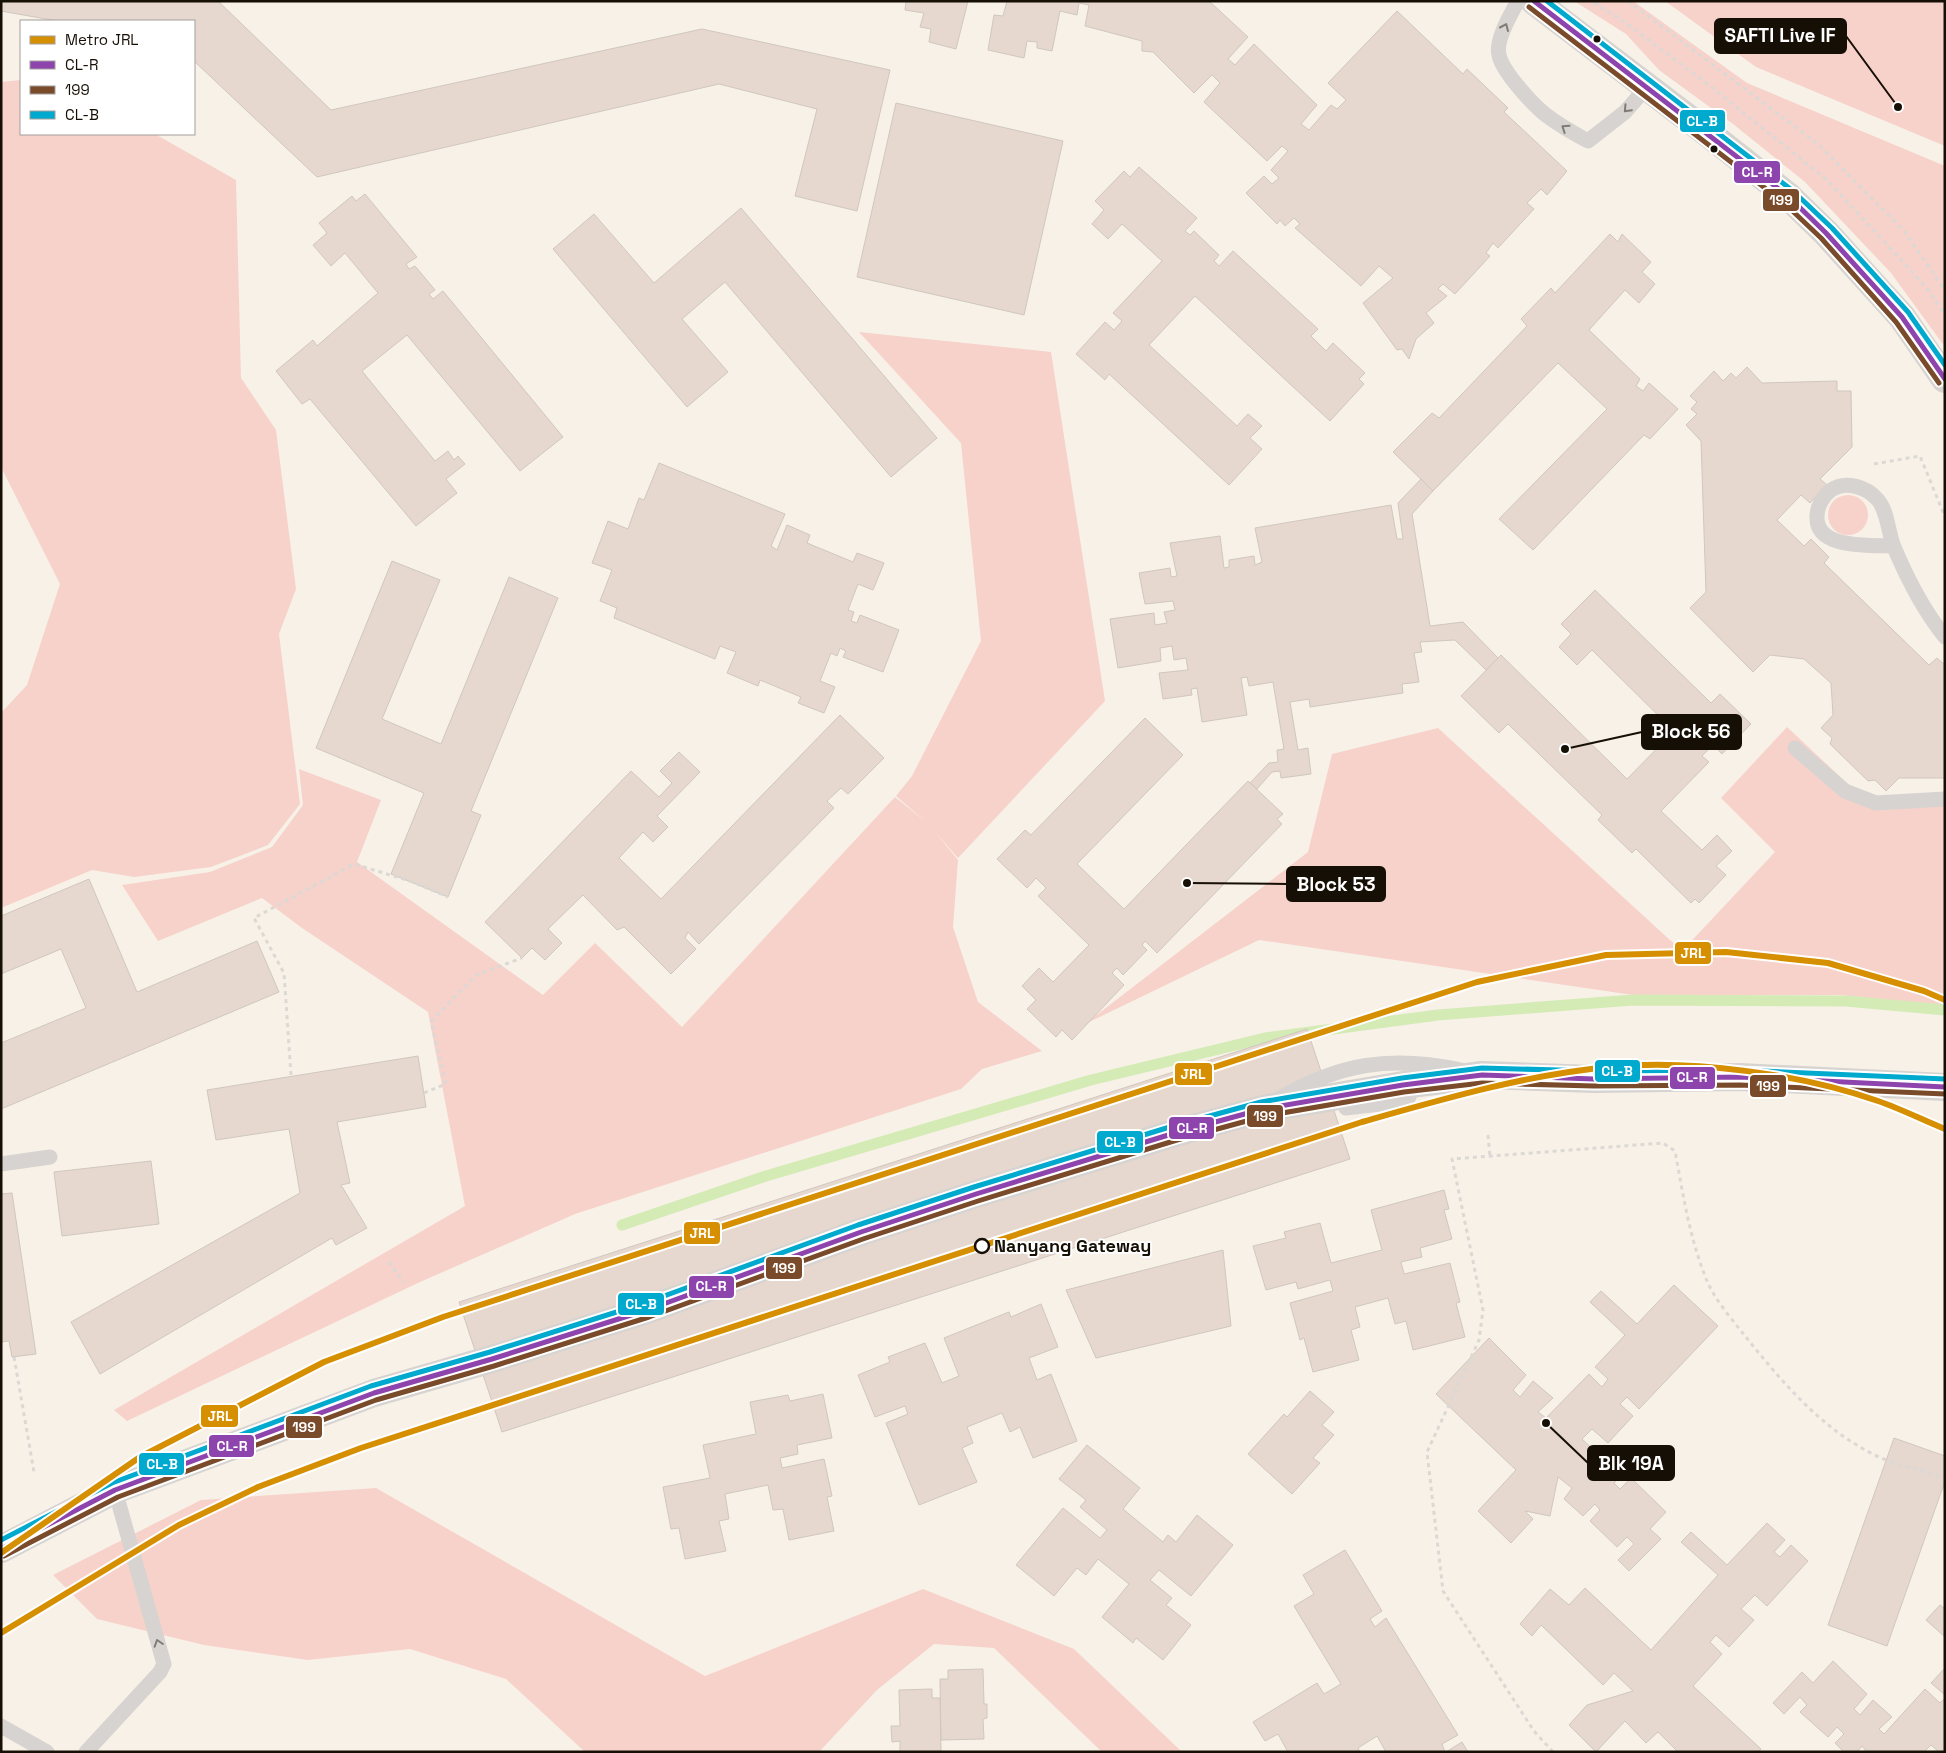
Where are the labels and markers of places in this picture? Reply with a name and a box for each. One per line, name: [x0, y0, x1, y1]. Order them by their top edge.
callout: SAFTI Live IF: [1715, 19, 1846, 53]
unlabelled marker: [1592, 34, 1602, 44]
unlabelled marker: [1709, 144, 1719, 154]
callout: Block 56: [1642, 715, 1741, 749]
callout: Block 53: [1287, 867, 1385, 901]
place label: Nanyang Gateway: [994, 1234, 1151, 1257]
marker: Nanyang Gateway: [974, 1238, 990, 1254]
callout: Blk 19A: [1588, 1446, 1674, 1480]

